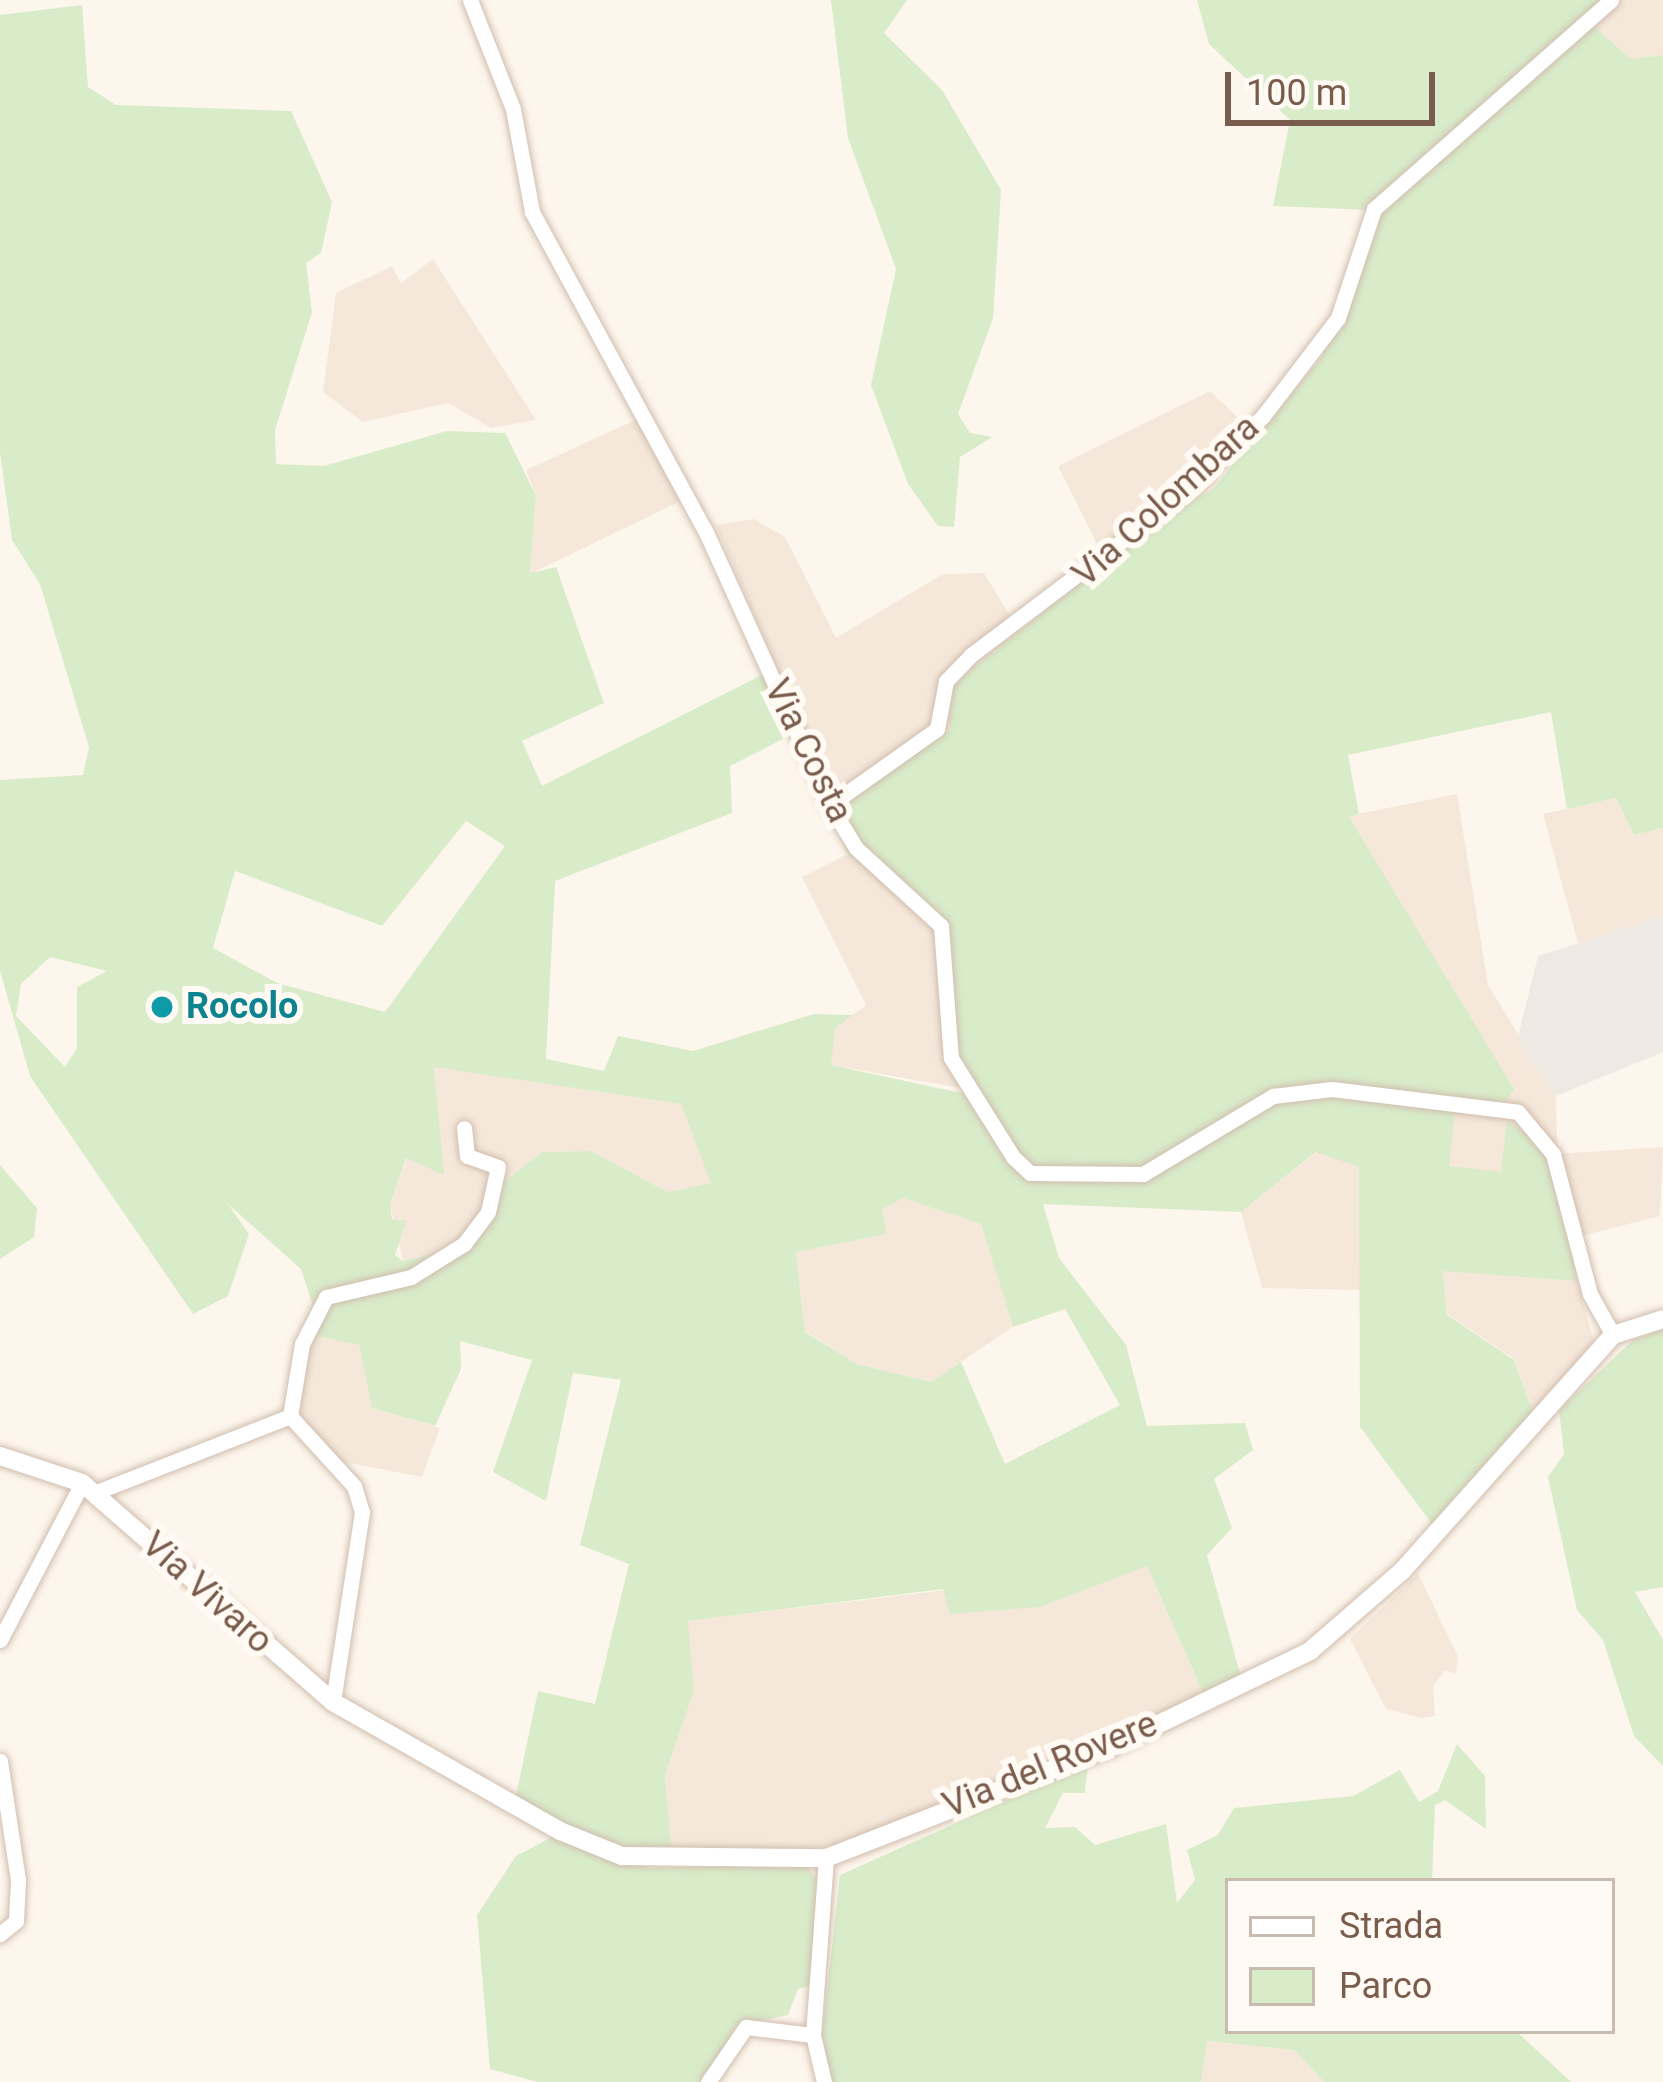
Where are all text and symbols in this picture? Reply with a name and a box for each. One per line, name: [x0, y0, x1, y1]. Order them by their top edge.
scale bar: [1231, 48, 1441, 122]
text: 100 m: [1246, 72, 1347, 114]
street label: Via Colombara: [1064, 406, 1268, 596]
street label: Via Costa: [755, 672, 861, 830]
place label: Rocolo: [186, 985, 298, 1029]
marker: Rocolo: [149, 994, 175, 1020]
street label: Via Vivaro: [133, 1523, 281, 1663]
street label: Via del Rovere: [937, 1702, 1163, 1828]
legend: [1225, 1878, 1615, 2034]
text: Strada: [1339, 1905, 1443, 1947]
text: Parco: [1339, 1965, 1432, 2007]

